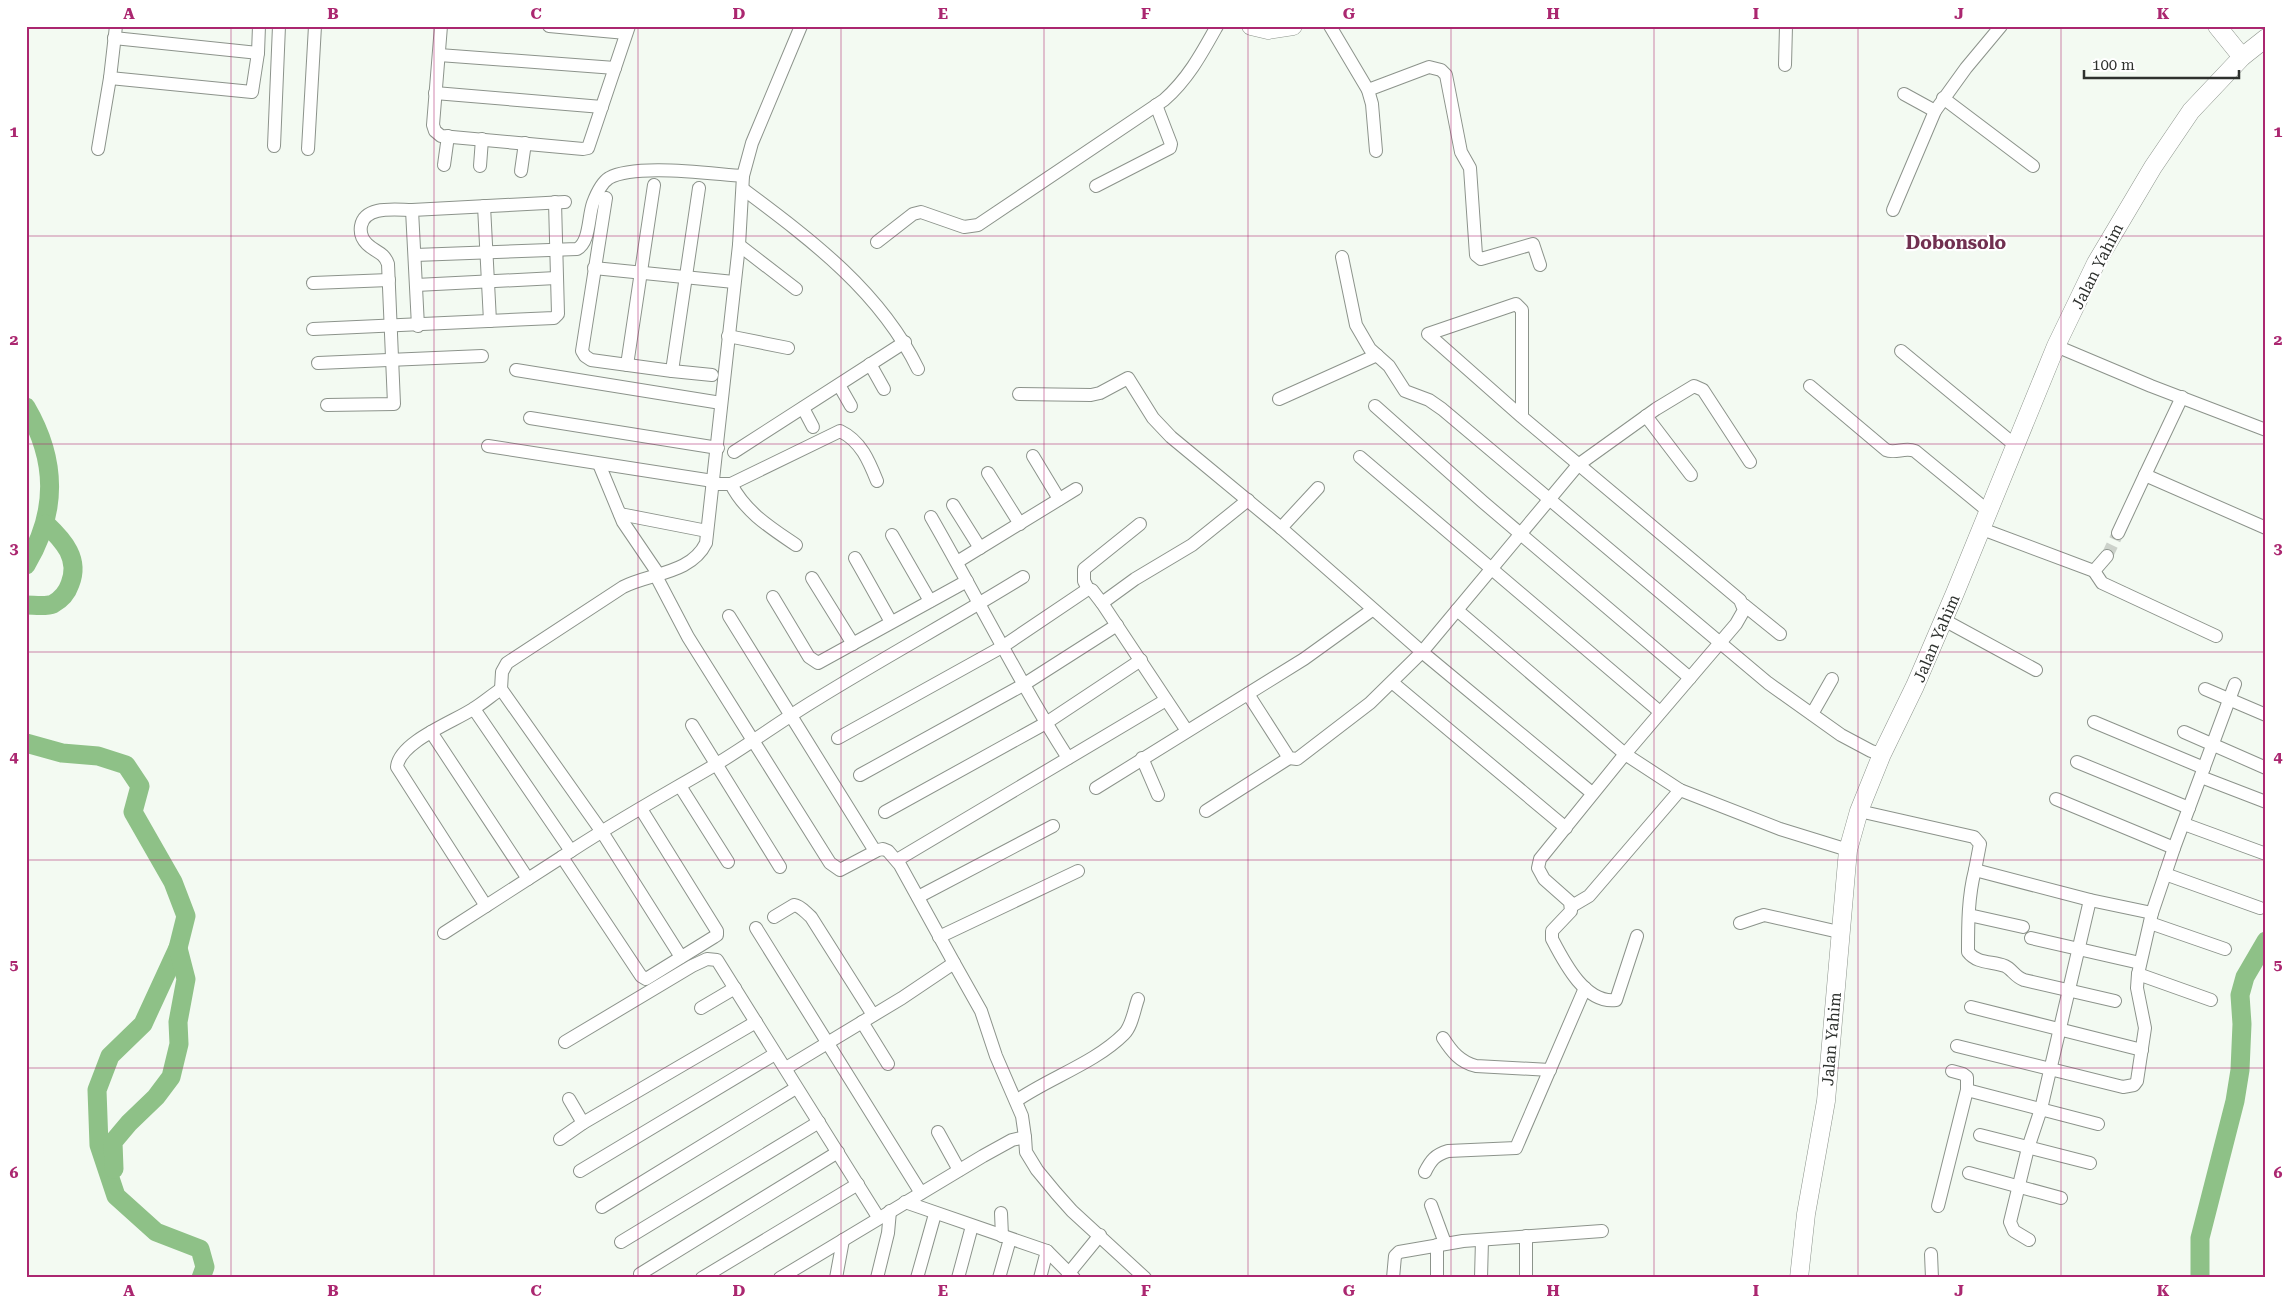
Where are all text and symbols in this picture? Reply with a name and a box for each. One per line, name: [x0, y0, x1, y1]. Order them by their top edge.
text: A: [123, 4, 135, 23]
text: B: [327, 4, 339, 23]
text: C: [530, 4, 542, 23]
text: D: [733, 4, 746, 23]
text: E: [938, 4, 948, 23]
text: F: [1141, 4, 1151, 23]
text: G: [1343, 4, 1356, 23]
text: H: [1546, 4, 1560, 23]
text: I: [1753, 4, 1759, 23]
text: J: [1954, 4, 1964, 23]
text: K: [2157, 4, 2170, 23]
scale bar: [2084, 48, 2240, 80]
text: 100 m: [2092, 56, 2135, 74]
text: 1: [10, 122, 19, 141]
text: 1: [2274, 122, 2283, 141]
street label: Jalan Yahim: [2068, 220, 2127, 312]
district label: Dobonsolo: [1906, 232, 2007, 253]
text: 2: [10, 330, 19, 349]
text: 2: [2274, 330, 2283, 349]
text: 3: [10, 539, 19, 558]
text: 3: [2274, 539, 2283, 558]
street label: Jalan Yahim: [1909, 591, 1964, 685]
text: 4: [10, 747, 19, 766]
text: 4: [2274, 747, 2283, 766]
text: 5: [10, 955, 19, 974]
text: 5: [2274, 955, 2283, 974]
street label: Jalan Yahim: [1818, 991, 1845, 1087]
text: 6: [10, 1163, 19, 1182]
text: 6: [2274, 1163, 2283, 1182]
text: A: [123, 1281, 135, 1300]
text: B: [327, 1281, 339, 1300]
text: C: [530, 1281, 542, 1300]
text: D: [733, 1281, 746, 1300]
text: E: [938, 1281, 948, 1300]
text: F: [1141, 1281, 1151, 1300]
text: G: [1343, 1281, 1356, 1300]
text: H: [1546, 1281, 1560, 1300]
text: I: [1753, 1281, 1759, 1300]
text: J: [1954, 1281, 1964, 1300]
text: K: [2157, 1281, 2170, 1300]

